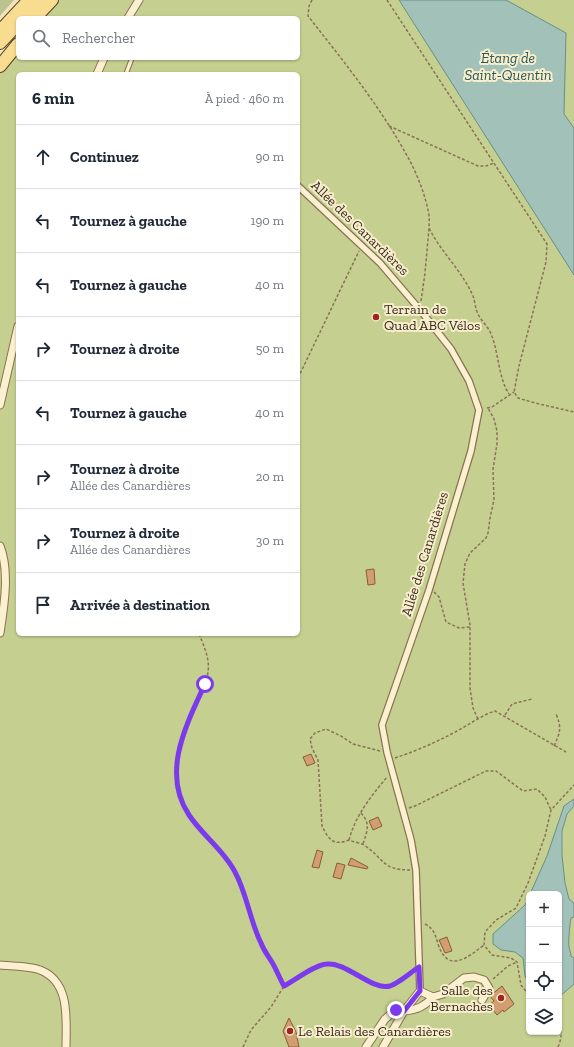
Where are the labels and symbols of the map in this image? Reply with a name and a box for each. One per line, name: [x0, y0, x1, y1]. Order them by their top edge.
water label: Étang de Saint-Quentin: [464, 49, 552, 84]
street label: Allée des Canardières: [307, 177, 413, 279]
place label: Terrain de Quad ABC Vélos: [384, 301, 480, 334]
marker: Terrain de Quad ABC Vélos: [371, 312, 381, 322]
street label: Allée des Canardières: [398, 490, 452, 618]
route start: [196, 675, 214, 693]
place label: Salle des Bernaches: [430, 982, 493, 1015]
marker: Salle des Bernaches: [496, 993, 506, 1003]
route end: [387, 1001, 405, 1019]
place label: Le Relais des Canardières: [298, 1023, 451, 1040]
marker: Le Relais des Canardières: [285, 1026, 295, 1036]

